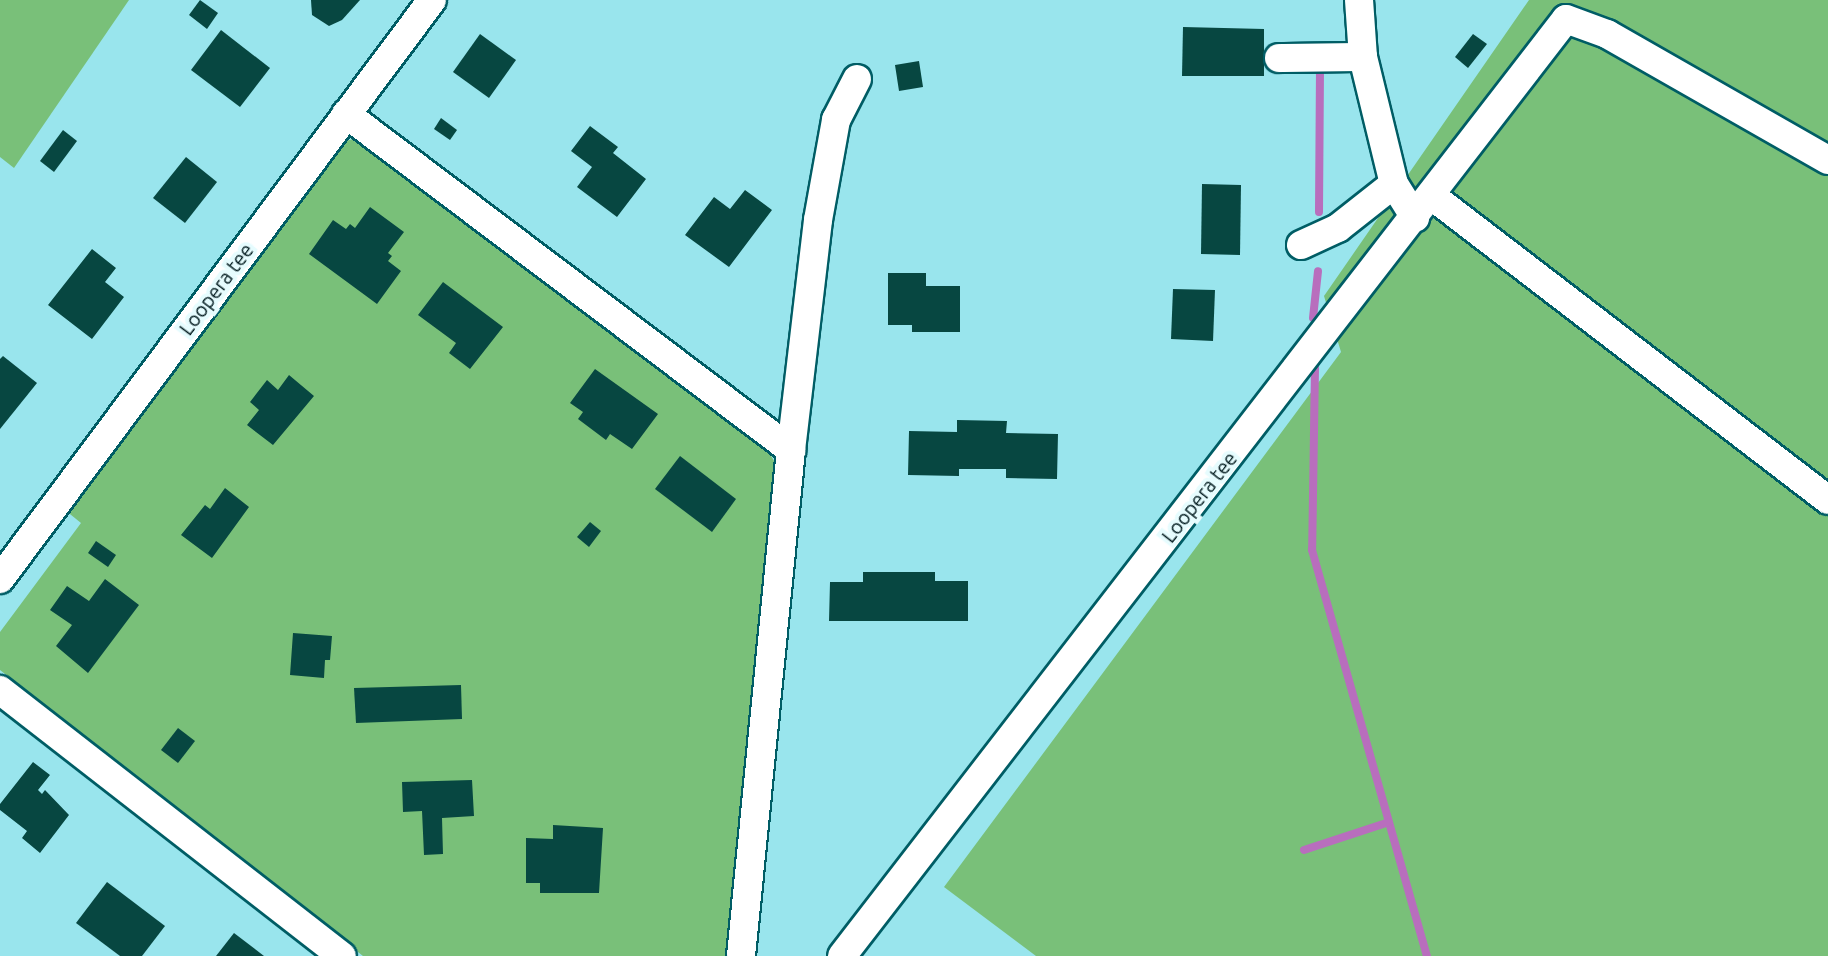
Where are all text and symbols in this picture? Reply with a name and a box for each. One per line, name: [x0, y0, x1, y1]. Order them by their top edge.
street label: Loopera tee: [174, 238, 258, 340]
street label: Loopera tee: [1156, 447, 1242, 547]

